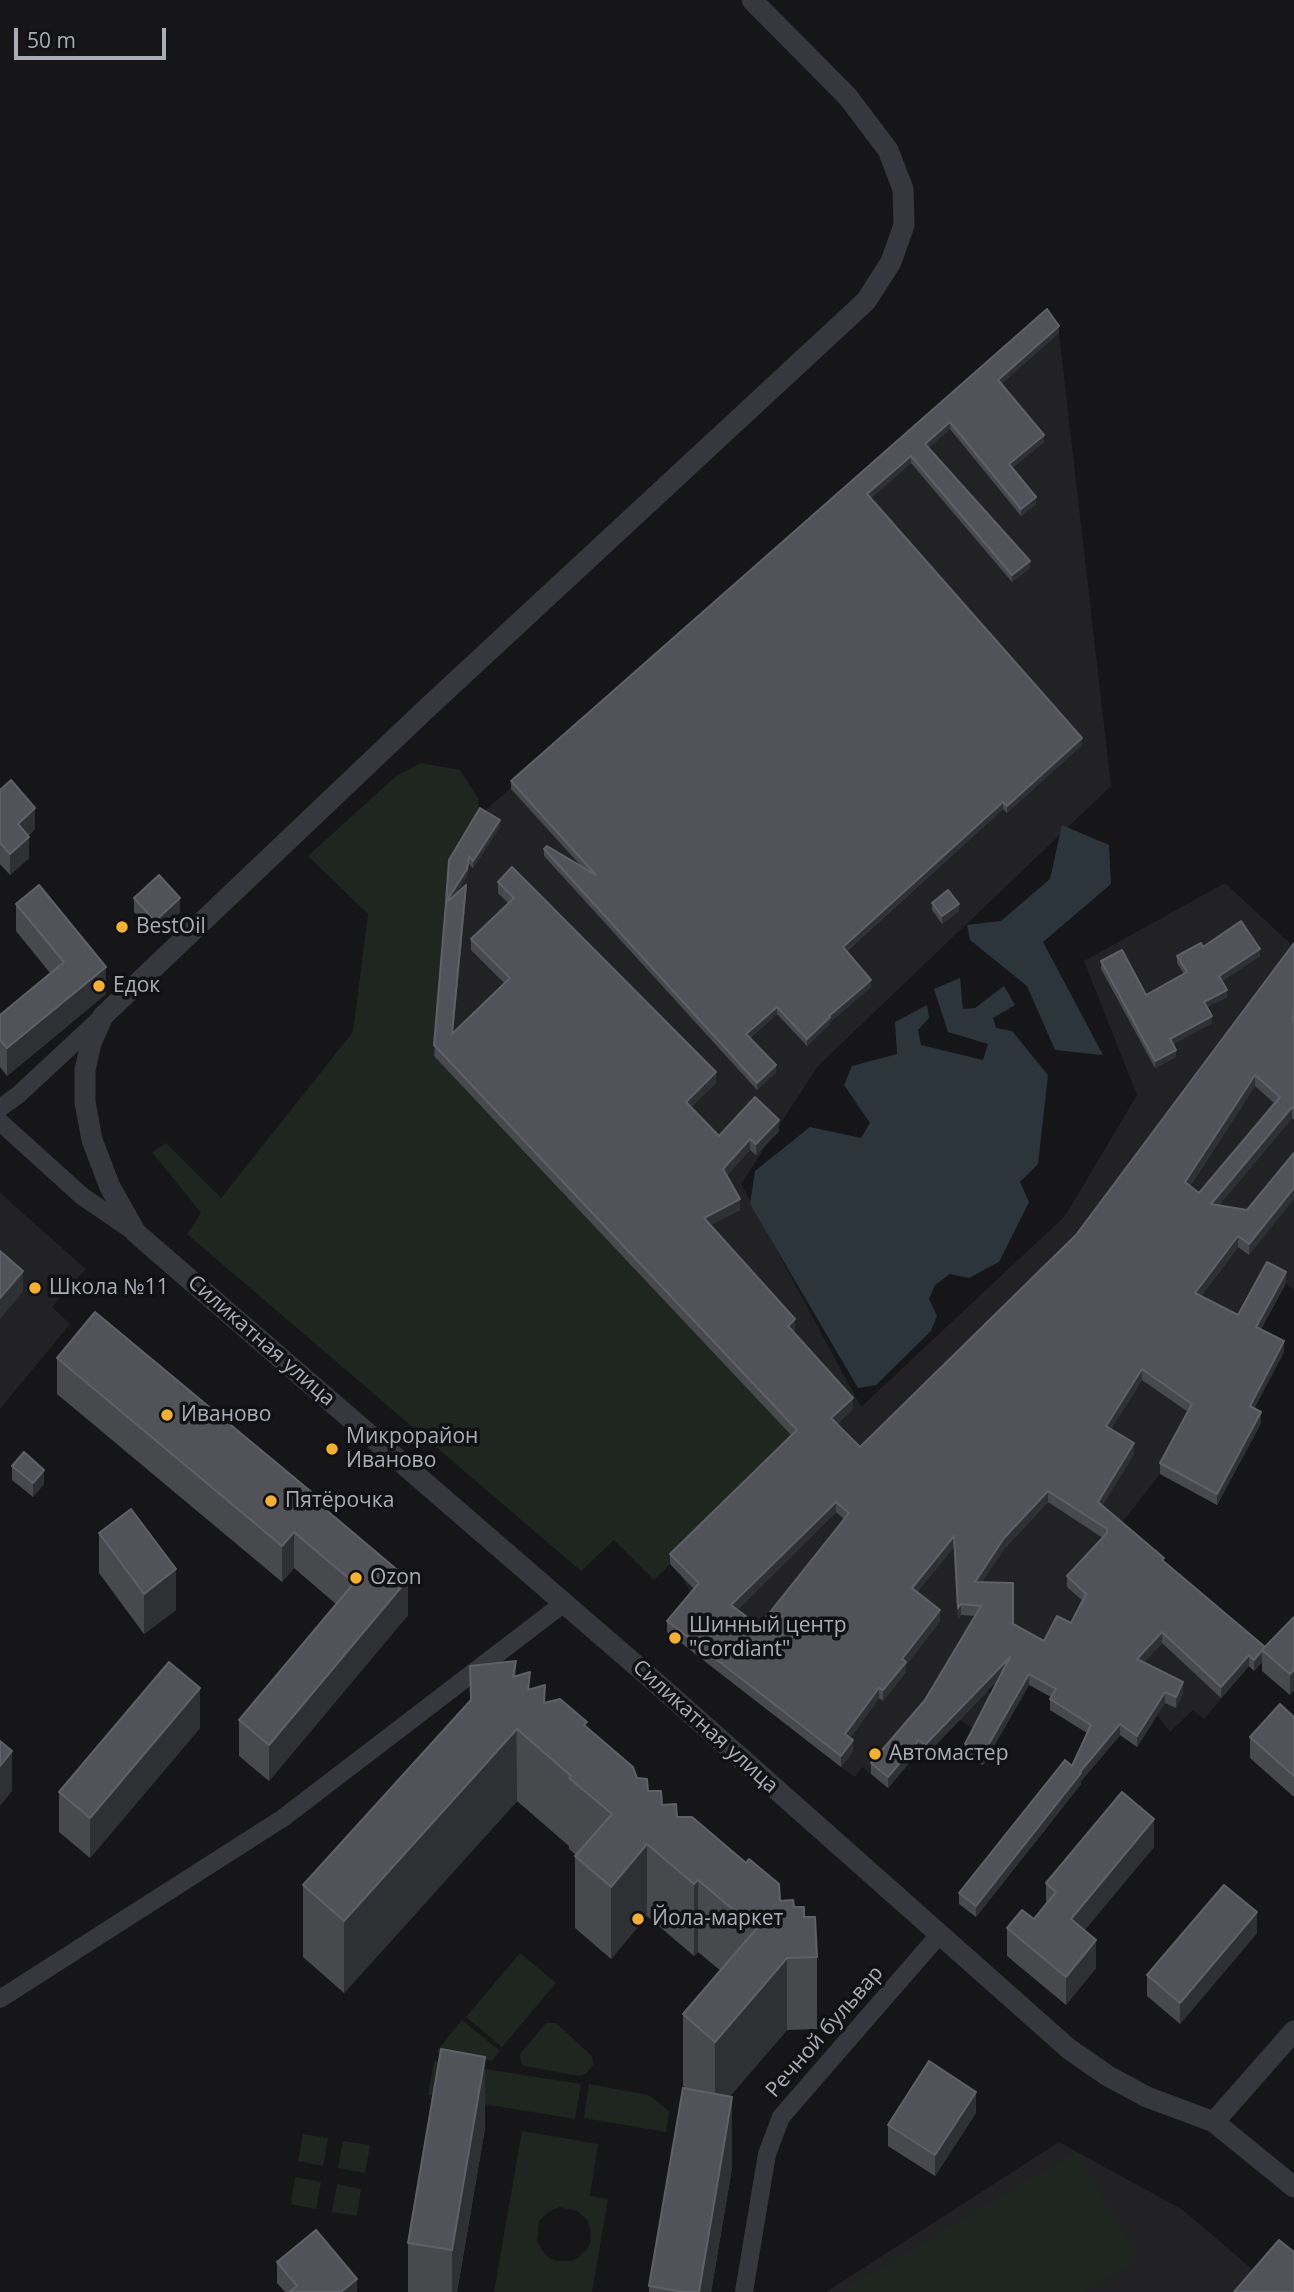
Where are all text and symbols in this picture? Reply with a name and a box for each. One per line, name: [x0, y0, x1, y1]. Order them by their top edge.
scale bar: [18, 14, 170, 58]
text: 50 m: [27, 26, 76, 54]
place label: BestOil: [136, 914, 206, 940]
marker: BestOil: [114, 919, 130, 935]
place label: Едок: [113, 973, 160, 999]
marker: Едок: [91, 978, 107, 994]
street label: Силикатная улица: [182, 1270, 340, 1412]
place label: Школа №11: [49, 1275, 169, 1301]
marker: Школа №11: [27, 1280, 43, 1296]
place label: Иваново: [181, 1402, 271, 1428]
marker: Иваново: [159, 1407, 175, 1423]
place label: Микрорайон Иваново: [346, 1424, 478, 1474]
marker: Микрорайон Иваново: [324, 1441, 340, 1457]
place label: Пятёрочка: [285, 1488, 394, 1514]
marker: Пятёрочка: [263, 1493, 279, 1509]
place label: Ozon: [370, 1565, 422, 1591]
marker: Ozon: [348, 1570, 364, 1586]
place label: Шинный центр "Cordiant": [689, 1613, 846, 1663]
marker: Шинный центр "Cordiant": [667, 1630, 683, 1646]
street label: Силикатная улица: [627, 1655, 783, 1799]
place label: Автомастер: [889, 1741, 1009, 1767]
marker: Автомастер: [867, 1746, 883, 1762]
place label: Йола-маркет: [652, 1906, 783, 1932]
marker: Йола-маркет: [630, 1911, 646, 1927]
street label: Речной бульвар: [761, 1961, 889, 2103]

